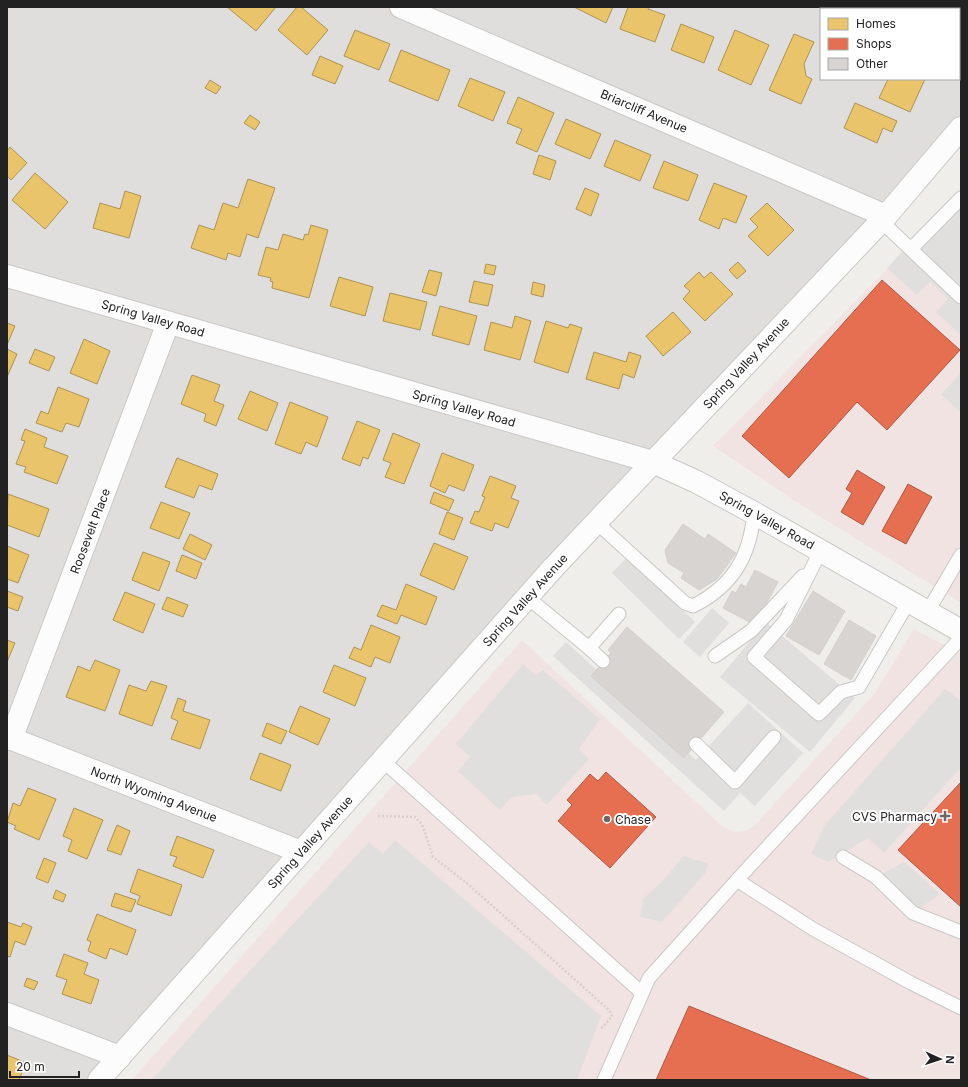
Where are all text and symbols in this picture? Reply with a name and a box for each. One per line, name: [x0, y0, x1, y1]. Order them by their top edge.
legend: [820, 8, 960, 80]
text: Homes: [856, 16, 896, 31]
text: Shops: [856, 36, 892, 51]
text: Other: [856, 56, 888, 71]
street label: Briarcliff Avenue: [598, 86, 690, 136]
street label: Spring Valley Road: [100, 296, 206, 340]
street label: Spring Valley Avenue: [700, 314, 792, 412]
street label: Spring Valley Road: [411, 386, 517, 430]
street label: Roosevelt Place: [67, 486, 113, 576]
street label: Spring Valley Road: [717, 488, 817, 552]
street label: Spring Valley Avenue: [479, 550, 571, 650]
street label: North Wyoming Avenue: [89, 763, 219, 825]
street label: Spring Valley Avenue: [264, 792, 356, 892]
place label: CVS Pharmacy: [852, 809, 937, 824]
marker: CVS Pharmacy: [940, 811, 950, 821]
place label: Chase: [615, 812, 651, 827]
marker: Chase: [602, 814, 612, 824]
north arrow: [920, 1039, 960, 1079]
scale bar: [10, 1053, 79, 1079]
text: N: [943, 1055, 957, 1064]
text: 20 m: [16, 1059, 45, 1074]

